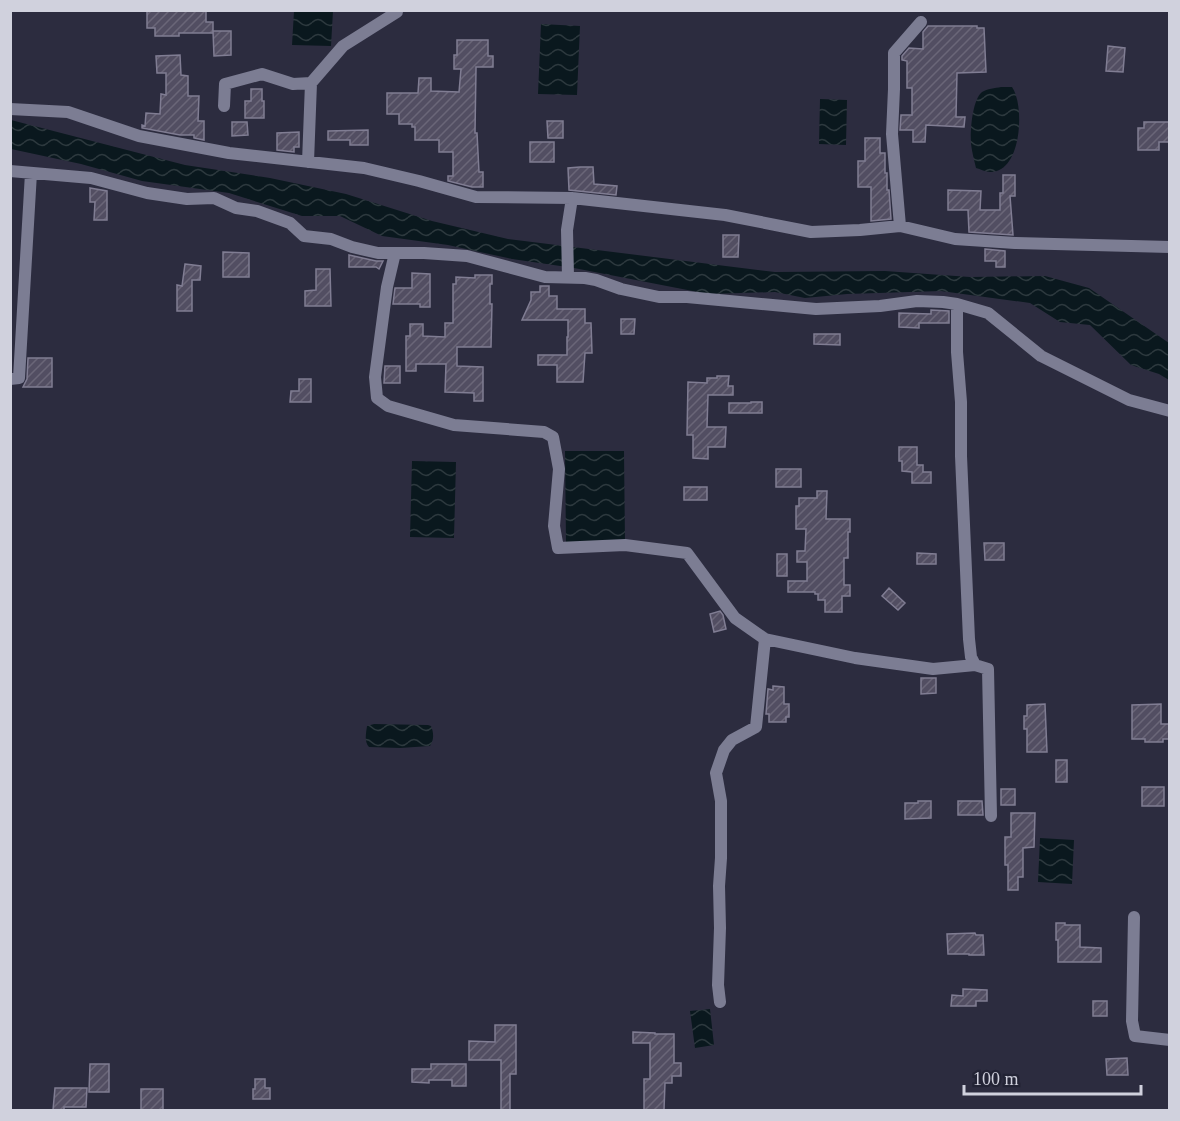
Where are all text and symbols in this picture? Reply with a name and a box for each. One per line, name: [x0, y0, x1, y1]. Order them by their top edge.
scale bar: [964, 1058, 1141, 1096]
text: 100 m: [973, 1069, 1019, 1089]

